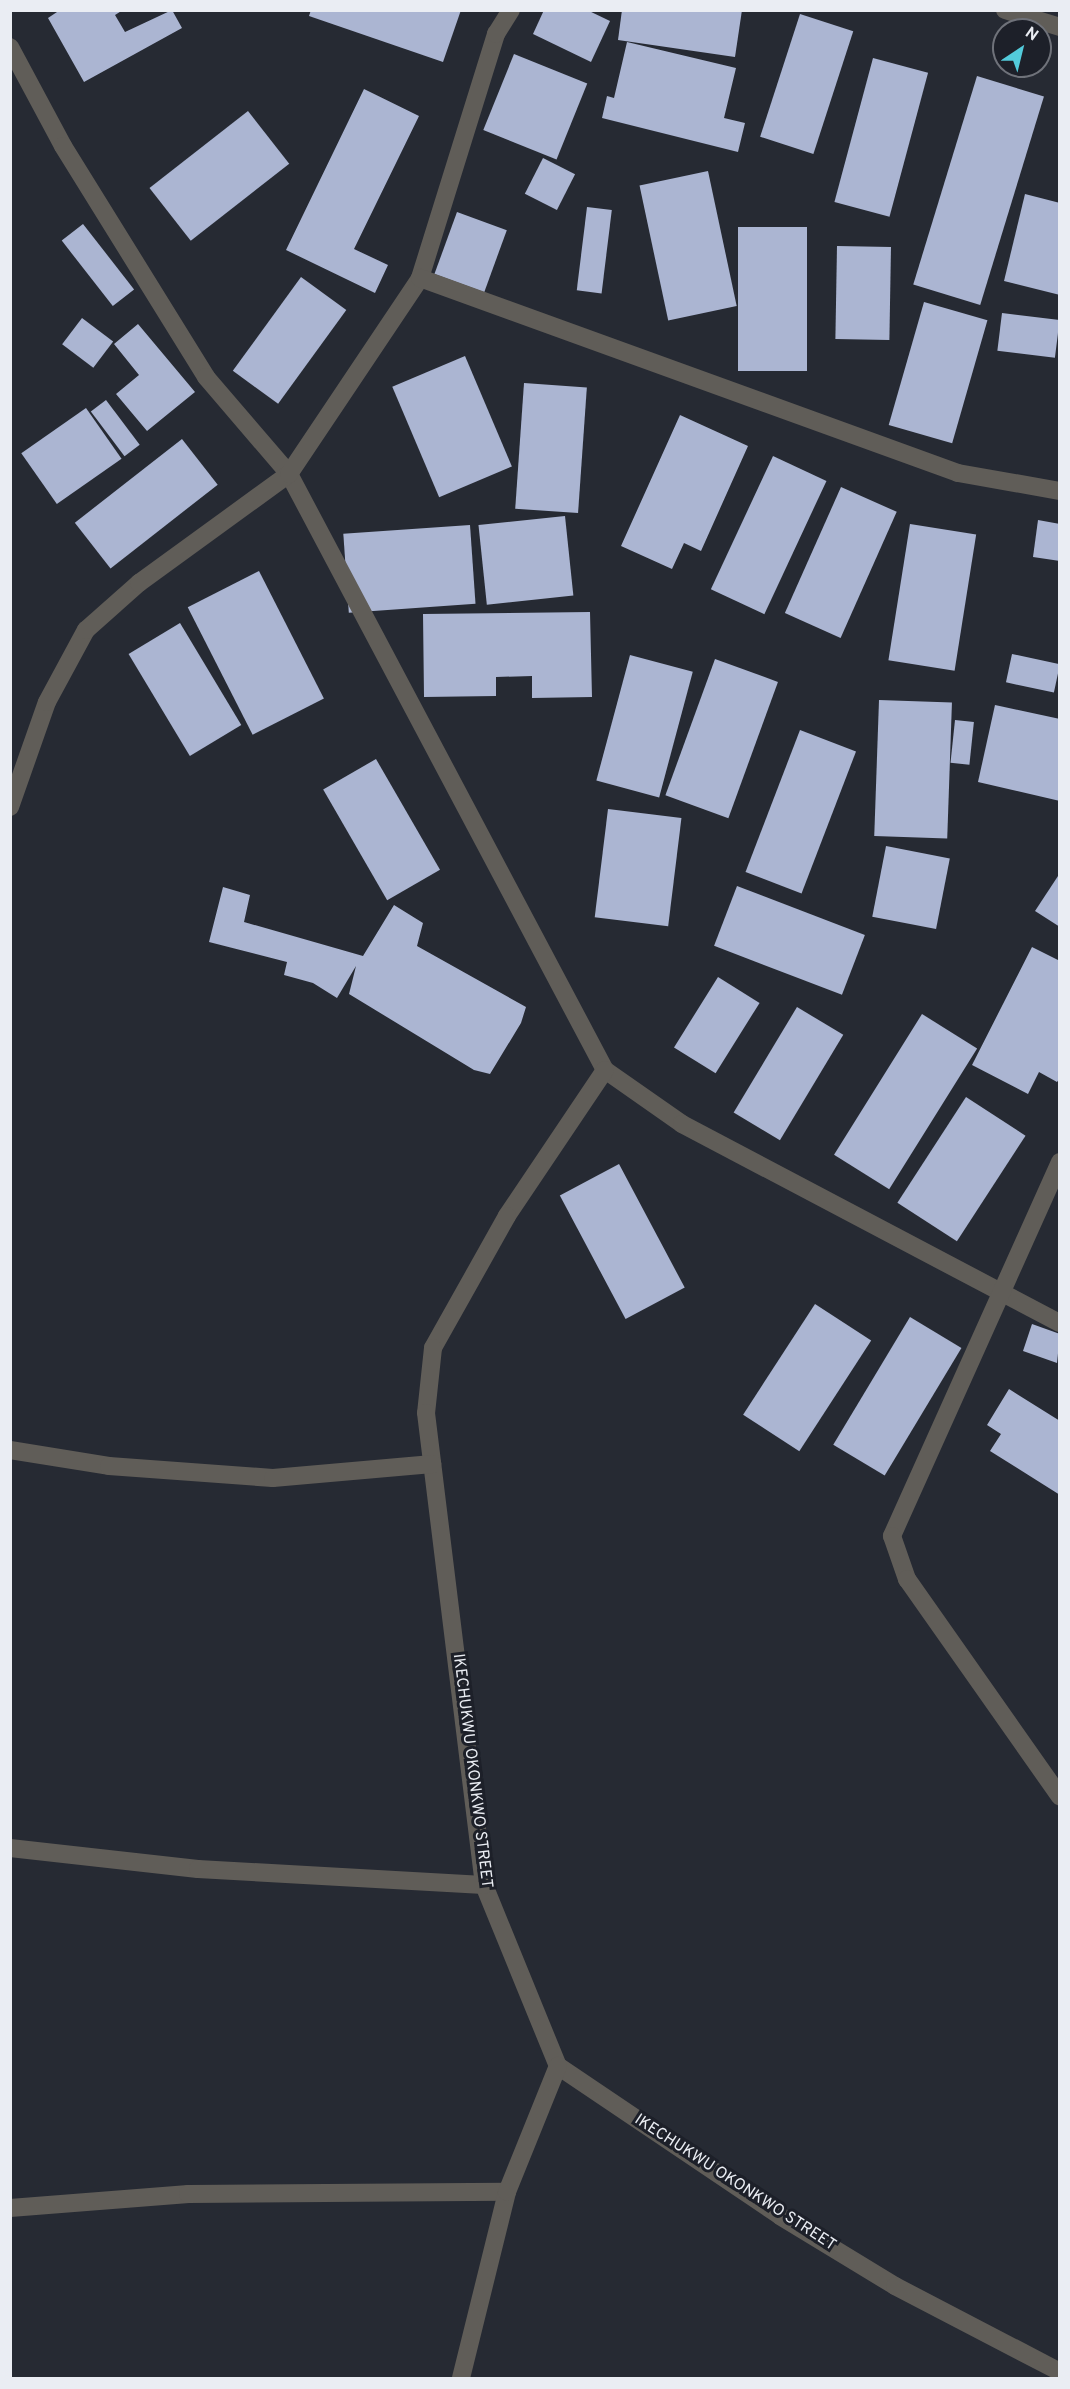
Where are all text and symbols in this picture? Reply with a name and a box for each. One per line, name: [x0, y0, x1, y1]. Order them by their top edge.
north arrow: [992, 18, 1052, 78]
text: N: [1021, 23, 1042, 46]
street label: IKECHUKWU OKONKWO STREET: [448, 1653, 496, 1889]
street label: IKECHUKWU OKONKWO STREET: [631, 2111, 839, 2255]

